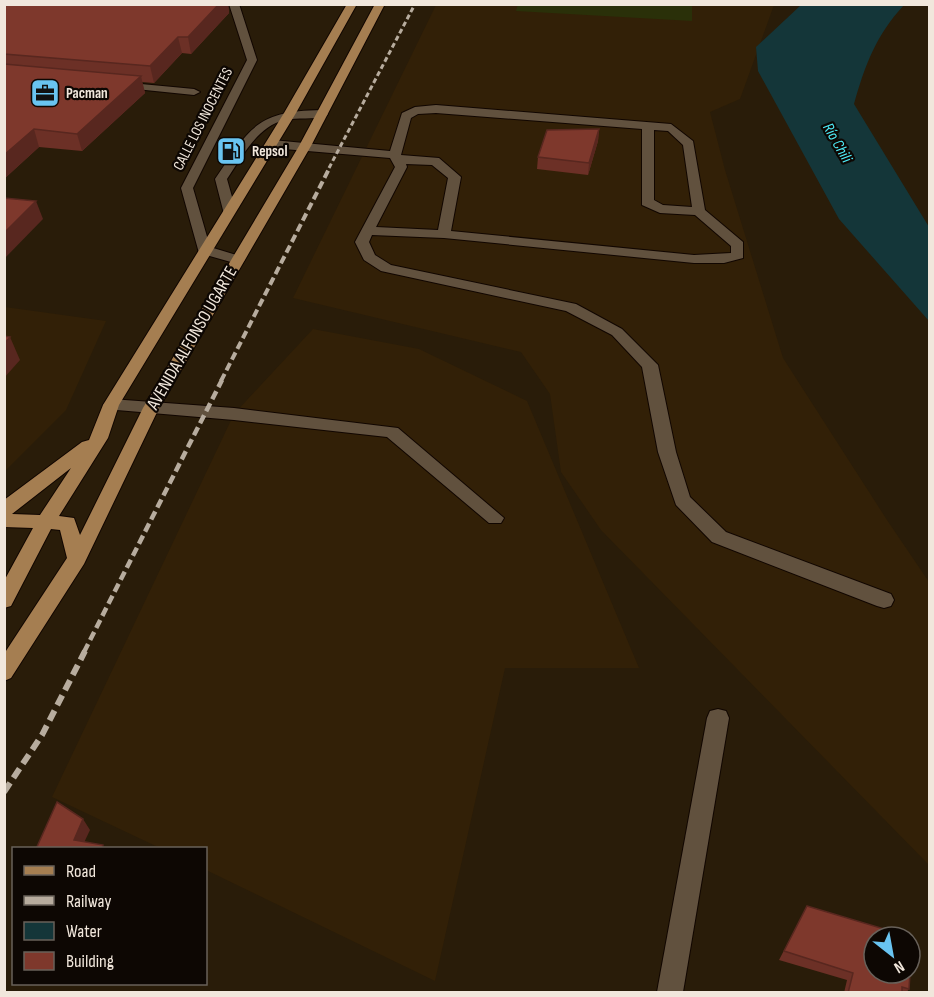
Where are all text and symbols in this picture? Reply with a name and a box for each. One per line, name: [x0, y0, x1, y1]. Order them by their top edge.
street label: CALLE LOS INOCENTES: [169, 64, 237, 174]
office icon: Pacman: [29, 77, 61, 109]
place label: Pacman: [66, 84, 108, 103]
water label: Río Chili: [818, 120, 856, 167]
fuel station icon: Repsol: [215, 135, 247, 167]
place label: Repsol: [252, 142, 287, 161]
street label: AVENIDA ALFONSO UGARTE: [142, 263, 242, 414]
legend: [12, 847, 207, 985]
text: Road: [66, 861, 96, 882]
text: Railway: [66, 891, 111, 912]
text: Water: [66, 921, 102, 942]
north arrow: [862, 925, 922, 985]
text: Building: [66, 951, 114, 972]
text: N: [890, 956, 908, 977]

